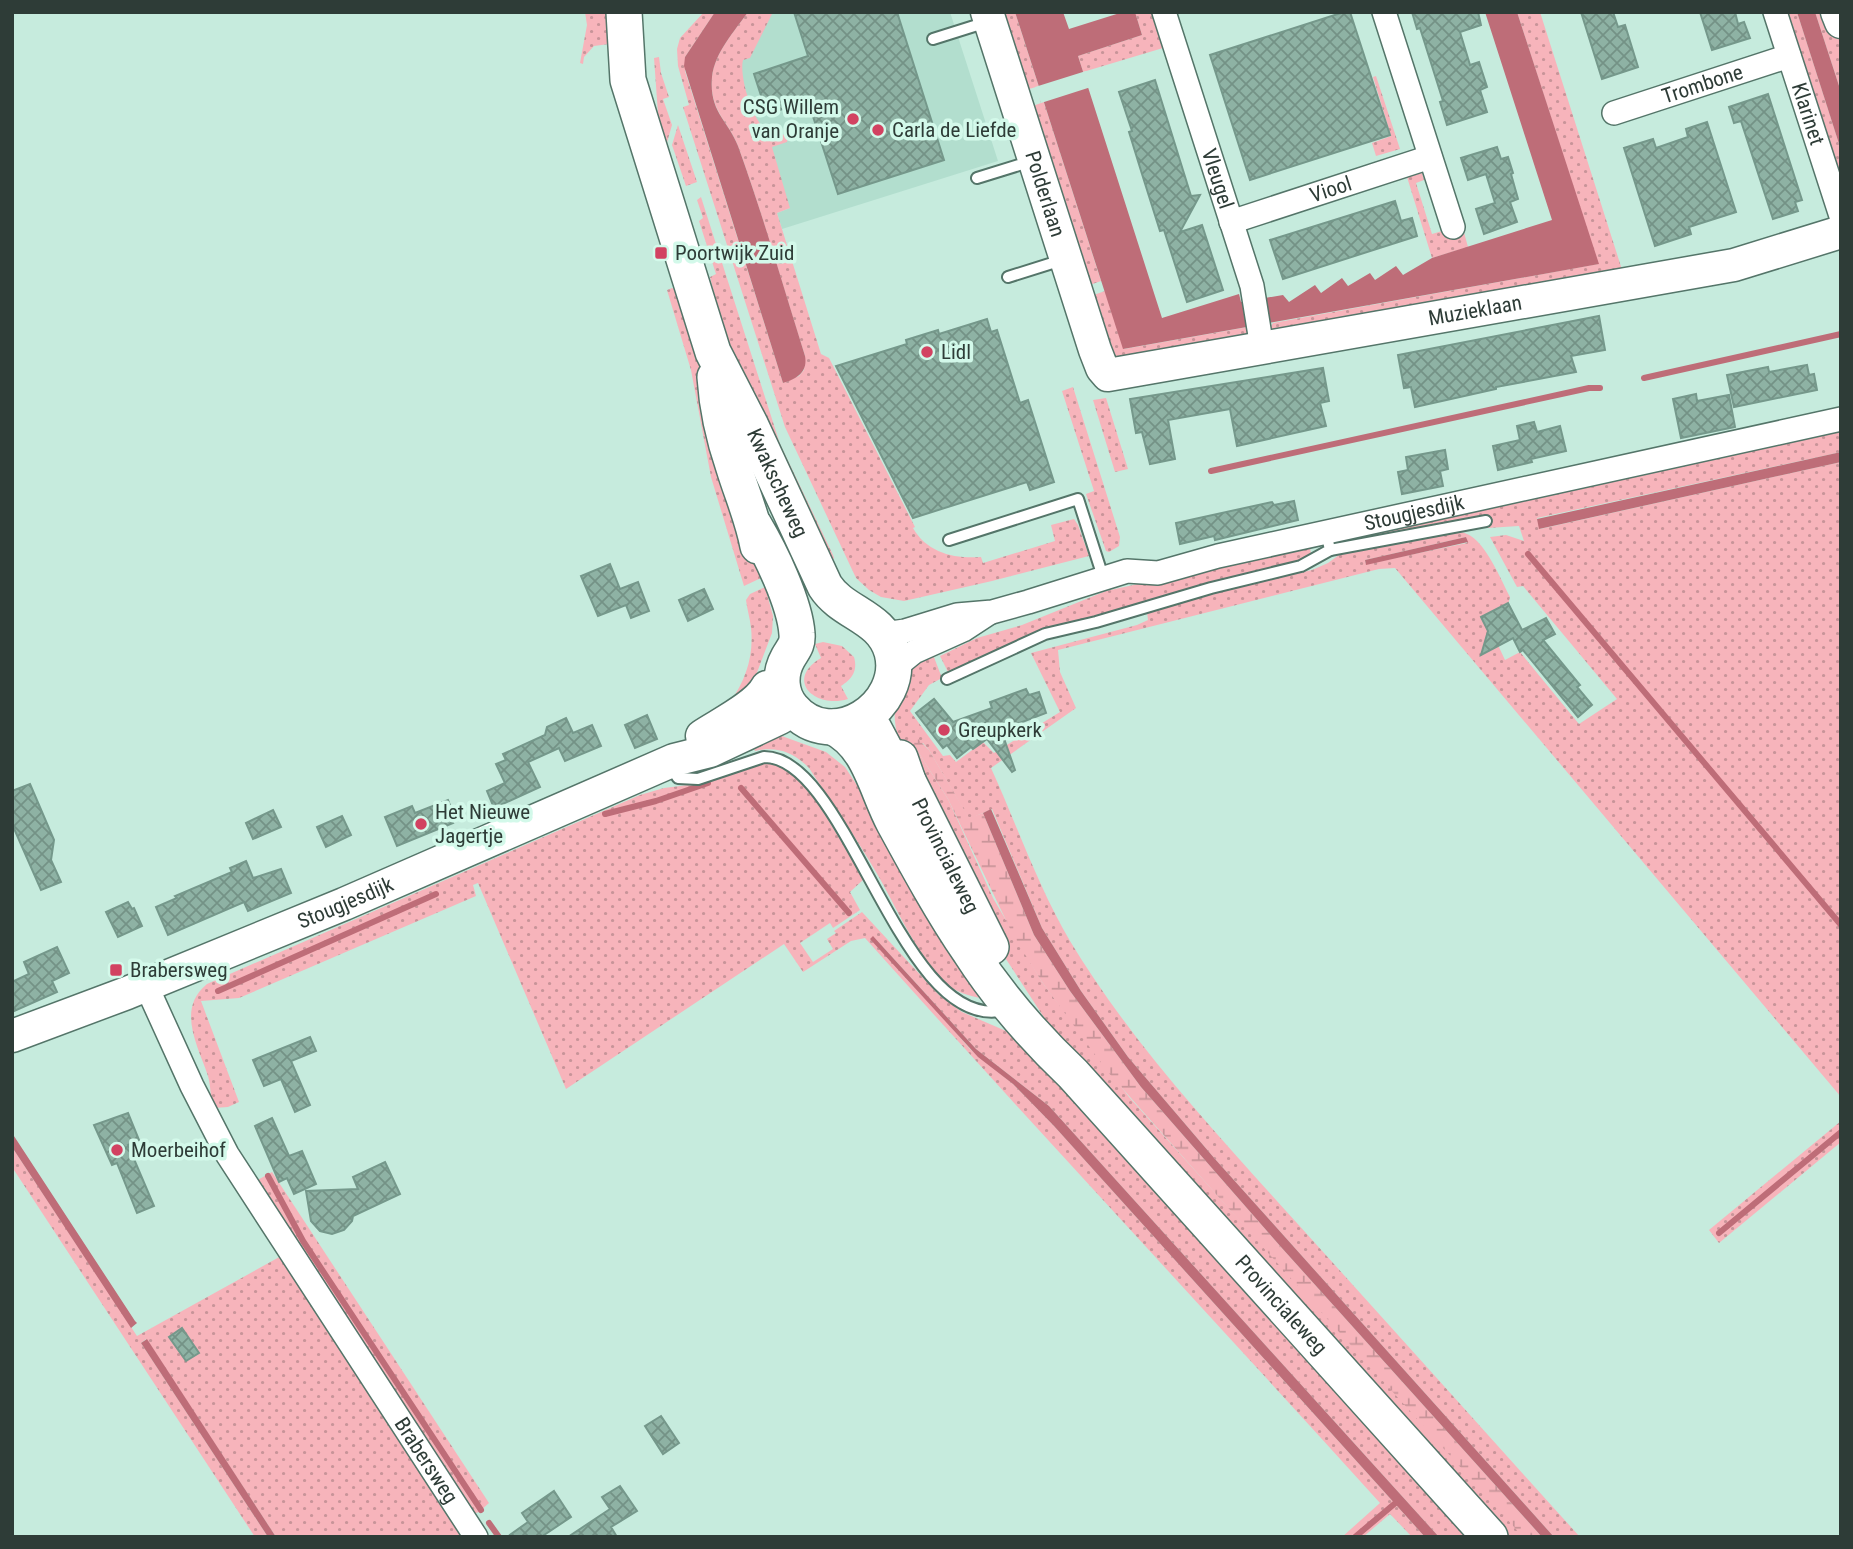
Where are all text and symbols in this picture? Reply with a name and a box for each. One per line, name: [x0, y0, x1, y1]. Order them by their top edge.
street label: Trombone: [1659, 60, 1746, 109]
street label: Klarinet: [1787, 80, 1829, 148]
place label: CSG Willem van Oranje: [743, 95, 839, 143]
marker: CSG Willem van Oranje: [845, 111, 861, 127]
place label: Carla de Liefde: [892, 118, 1017, 142]
marker: Carla de Liefde: [870, 122, 886, 138]
street label: Vleugel: [1197, 146, 1238, 212]
street label: Polderlaan: [1020, 148, 1070, 240]
street label: Viool: [1307, 171, 1355, 207]
place label: Poortwijk Zuid: [675, 241, 794, 265]
marker: Poortwijk Zuid: [653, 245, 669, 261]
street label: Muzieklaan: [1426, 291, 1524, 331]
place label: Lidl: [941, 340, 971, 364]
marker: Lidl: [919, 344, 935, 360]
street label: Kwakscheweg: [742, 425, 813, 541]
street label: Stougjesdijk: [1362, 490, 1467, 536]
place label: Greupkerk: [958, 718, 1042, 742]
marker: Greupkerk: [936, 722, 952, 738]
street label: Provincialeweg: [907, 794, 984, 917]
place label: Het Nieuwe Jagertje: [435, 800, 530, 848]
marker: Het Nieuwe Jagertje: [413, 816, 429, 832]
street label: Stougjesdijk: [294, 872, 397, 934]
place label: Brabersweg: [130, 958, 228, 982]
marker: Brabersweg: [108, 962, 124, 978]
place label: Moerbeihof: [131, 1138, 226, 1162]
marker: Moerbeihof: [109, 1142, 125, 1158]
street label: Provincialeweg: [1230, 1250, 1332, 1360]
street label: Brabersweg: [390, 1413, 463, 1508]

